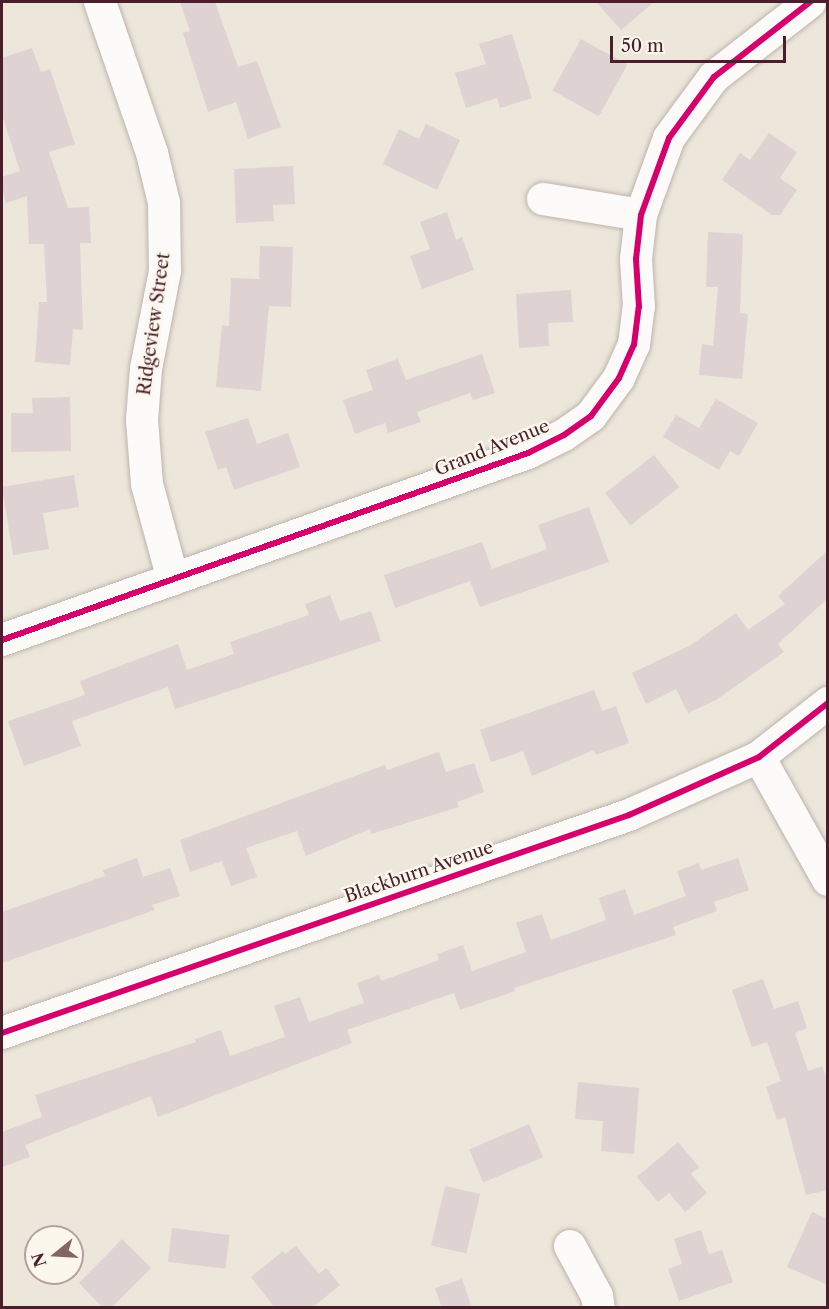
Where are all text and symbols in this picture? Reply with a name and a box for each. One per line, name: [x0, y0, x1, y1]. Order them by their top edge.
scale bar: [613, 24, 788, 62]
text: 50 m: [621, 35, 664, 57]
street label: Ridgeview Street: [133, 251, 175, 397]
street label: Grand Avenue: [431, 415, 553, 481]
street label: Blackburn Avenue: [341, 836, 497, 908]
north arrow: [24, 1225, 84, 1285]
text: N: [27, 1250, 50, 1270]

